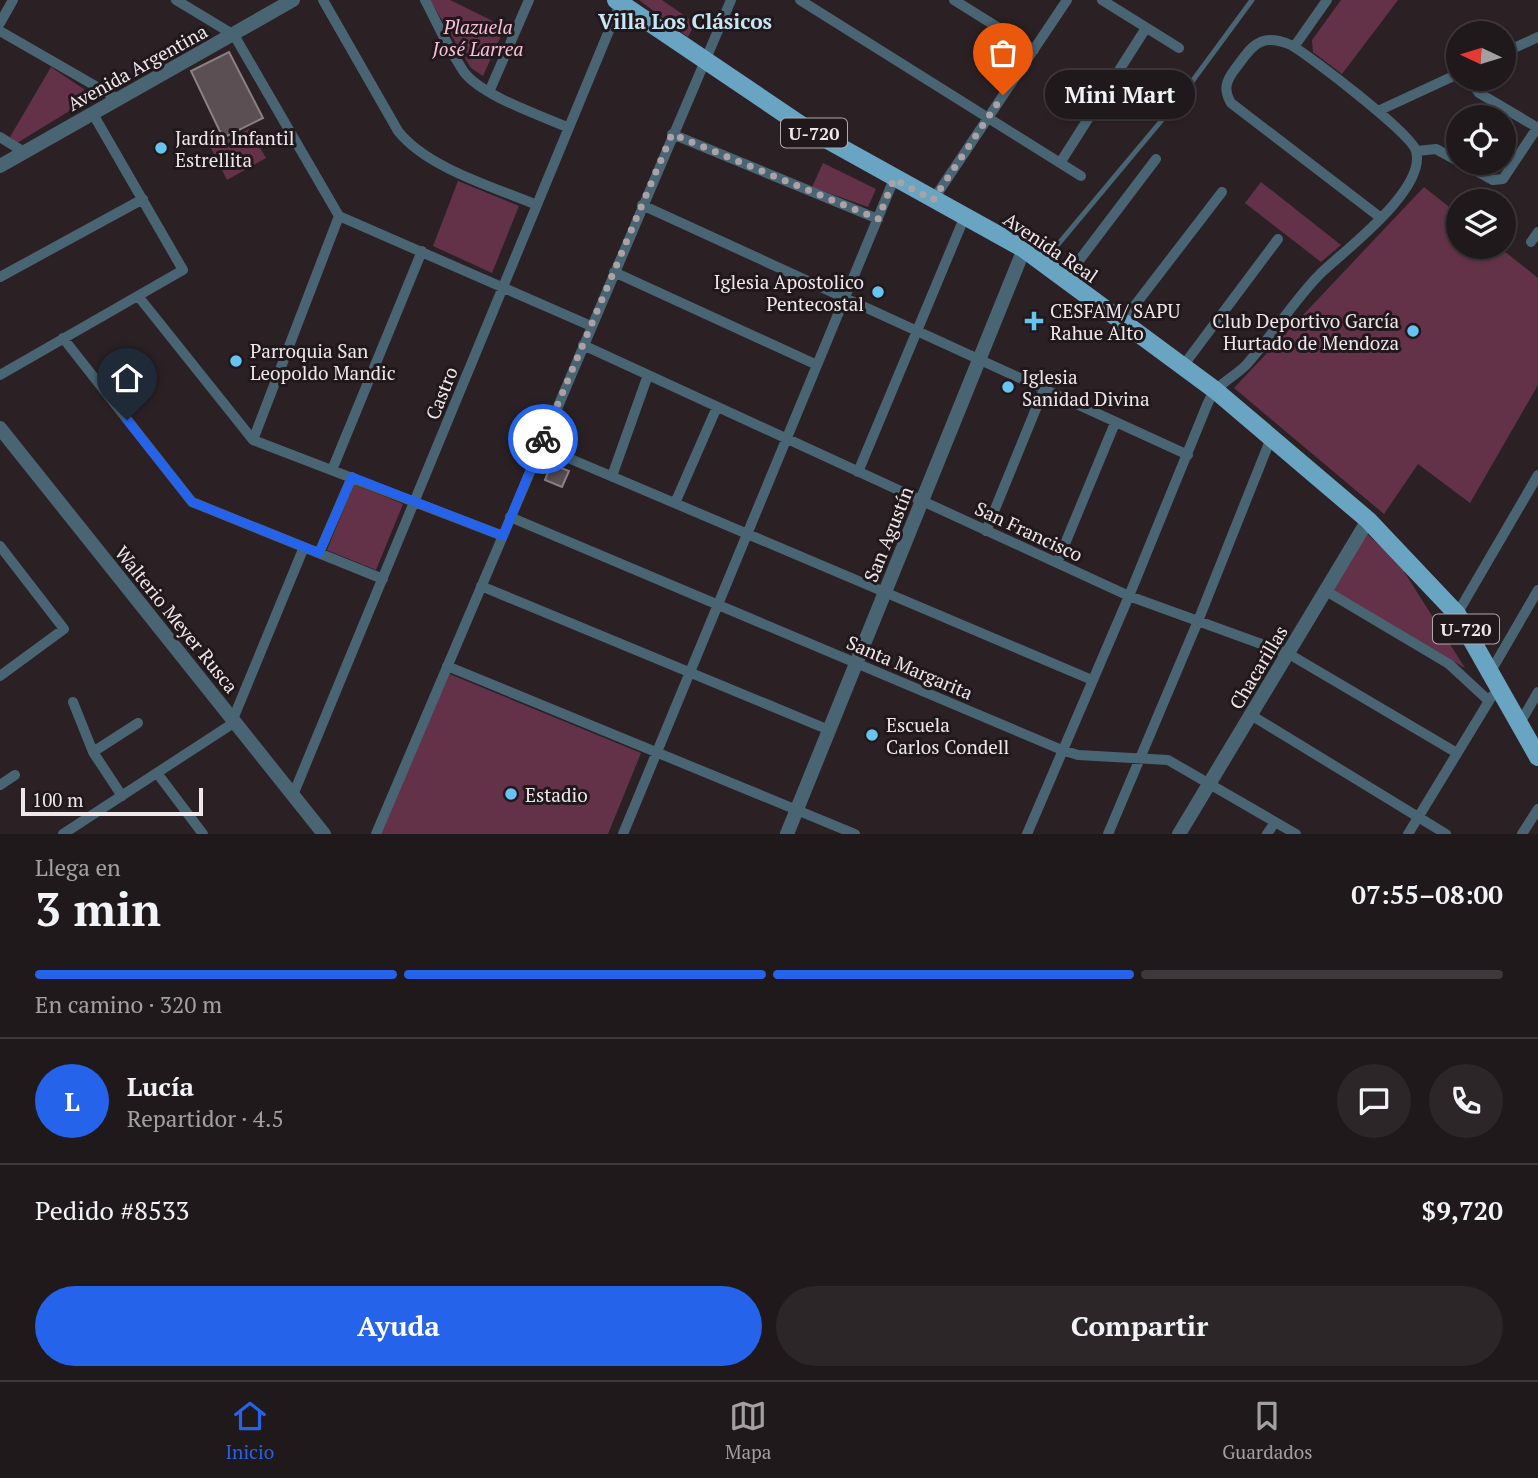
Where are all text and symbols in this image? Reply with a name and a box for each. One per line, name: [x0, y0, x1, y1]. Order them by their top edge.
district label: Villa Los Clásicos: [598, 7, 772, 35]
park label: Plazuela José Larrea: [432, 14, 523, 61]
street label: Avenida Argentina: [62, 18, 212, 116]
north arrow: [1446, 21, 1516, 91]
map controls: [1446, 21, 1516, 259]
pin: [973, 23, 1033, 95]
icon: bag: [984, 34, 1022, 72]
callout: Mini Mart: [1045, 70, 1196, 119]
text: Mini Mart: [1065, 79, 1175, 110]
button: locate: [1446, 105, 1516, 175]
road number: U-720: [781, 118, 847, 148]
place label: Jardín Infantil Estrellita: [175, 125, 294, 172]
marker: Jardín Infantil Estrellita: [153, 140, 169, 156]
button: layers: [1446, 189, 1516, 259]
street label: Avenida Real: [999, 206, 1103, 288]
place label: Iglesia Apostolico Pentecostal: [714, 269, 864, 316]
marker: Iglesia Apostolico Pentecostal: [870, 284, 886, 300]
place label: CESFAM/ SAPU Rahue Alto: [1050, 298, 1180, 345]
place label: Club Deportivo García Hurtado de Mendoza: [1212, 308, 1399, 355]
marker: CESFAM/ SAPU Rahue Alto: [1024, 311, 1044, 331]
marker: Club Deportivo García Hurtado de Mendoza: [1405, 323, 1421, 339]
place label: Parroquia San Leopoldo Mandic: [250, 338, 396, 385]
pin: [97, 348, 157, 420]
marker: Parroquia San Leopoldo Mandic: [228, 353, 244, 369]
icon: home: [108, 359, 146, 397]
street label: Castro: [419, 363, 463, 423]
place label: Iglesia Sanidad Divina: [1022, 364, 1150, 411]
marker: Iglesia Sanidad Divina: [1000, 379, 1016, 395]
courier: [508, 404, 578, 474]
icon: bike: [524, 420, 562, 458]
street label: San Agustín: [858, 483, 918, 585]
street label: San Francisco: [971, 495, 1087, 567]
street label: Walterio Meyer Rusca: [110, 540, 244, 698]
road number: U-720: [1433, 614, 1499, 644]
street label: Chacarillas: [1223, 620, 1293, 714]
street label: Santa Margarita: [843, 629, 977, 705]
place label: Escuela Carlos Condell: [886, 712, 1009, 759]
marker: Escuela Carlos Condell: [864, 727, 880, 743]
place label: Estadio: [525, 782, 588, 807]
scale bar: [21, 785, 203, 817]
marker: Estadio: [503, 786, 519, 802]
text: 100 m: [32, 787, 83, 812]
text: Llega en: [35, 852, 121, 883]
text: 07:55–08:00: [1351, 877, 1503, 911]
text: 3 min: [35, 878, 161, 939]
text: En camino · 320 m: [35, 989, 222, 1020]
button: chat: [1337, 1064, 1411, 1138]
button: phone: [1429, 1064, 1503, 1138]
text: Lucía: [127, 1069, 194, 1103]
text: L: [64, 1084, 80, 1118]
text: Repartidor · 4.5: [127, 1103, 284, 1134]
text: Pedido #8533: [35, 1193, 189, 1227]
text: $9,720: [1422, 1193, 1503, 1227]
button: Ayuda: [35, 1286, 762, 1366]
button: Compartir: [776, 1286, 1503, 1366]
tab: Inicio: [225, 1397, 274, 1464]
tab: Mapa: [725, 1397, 771, 1464]
tab: Guardados: [1222, 1397, 1313, 1464]

